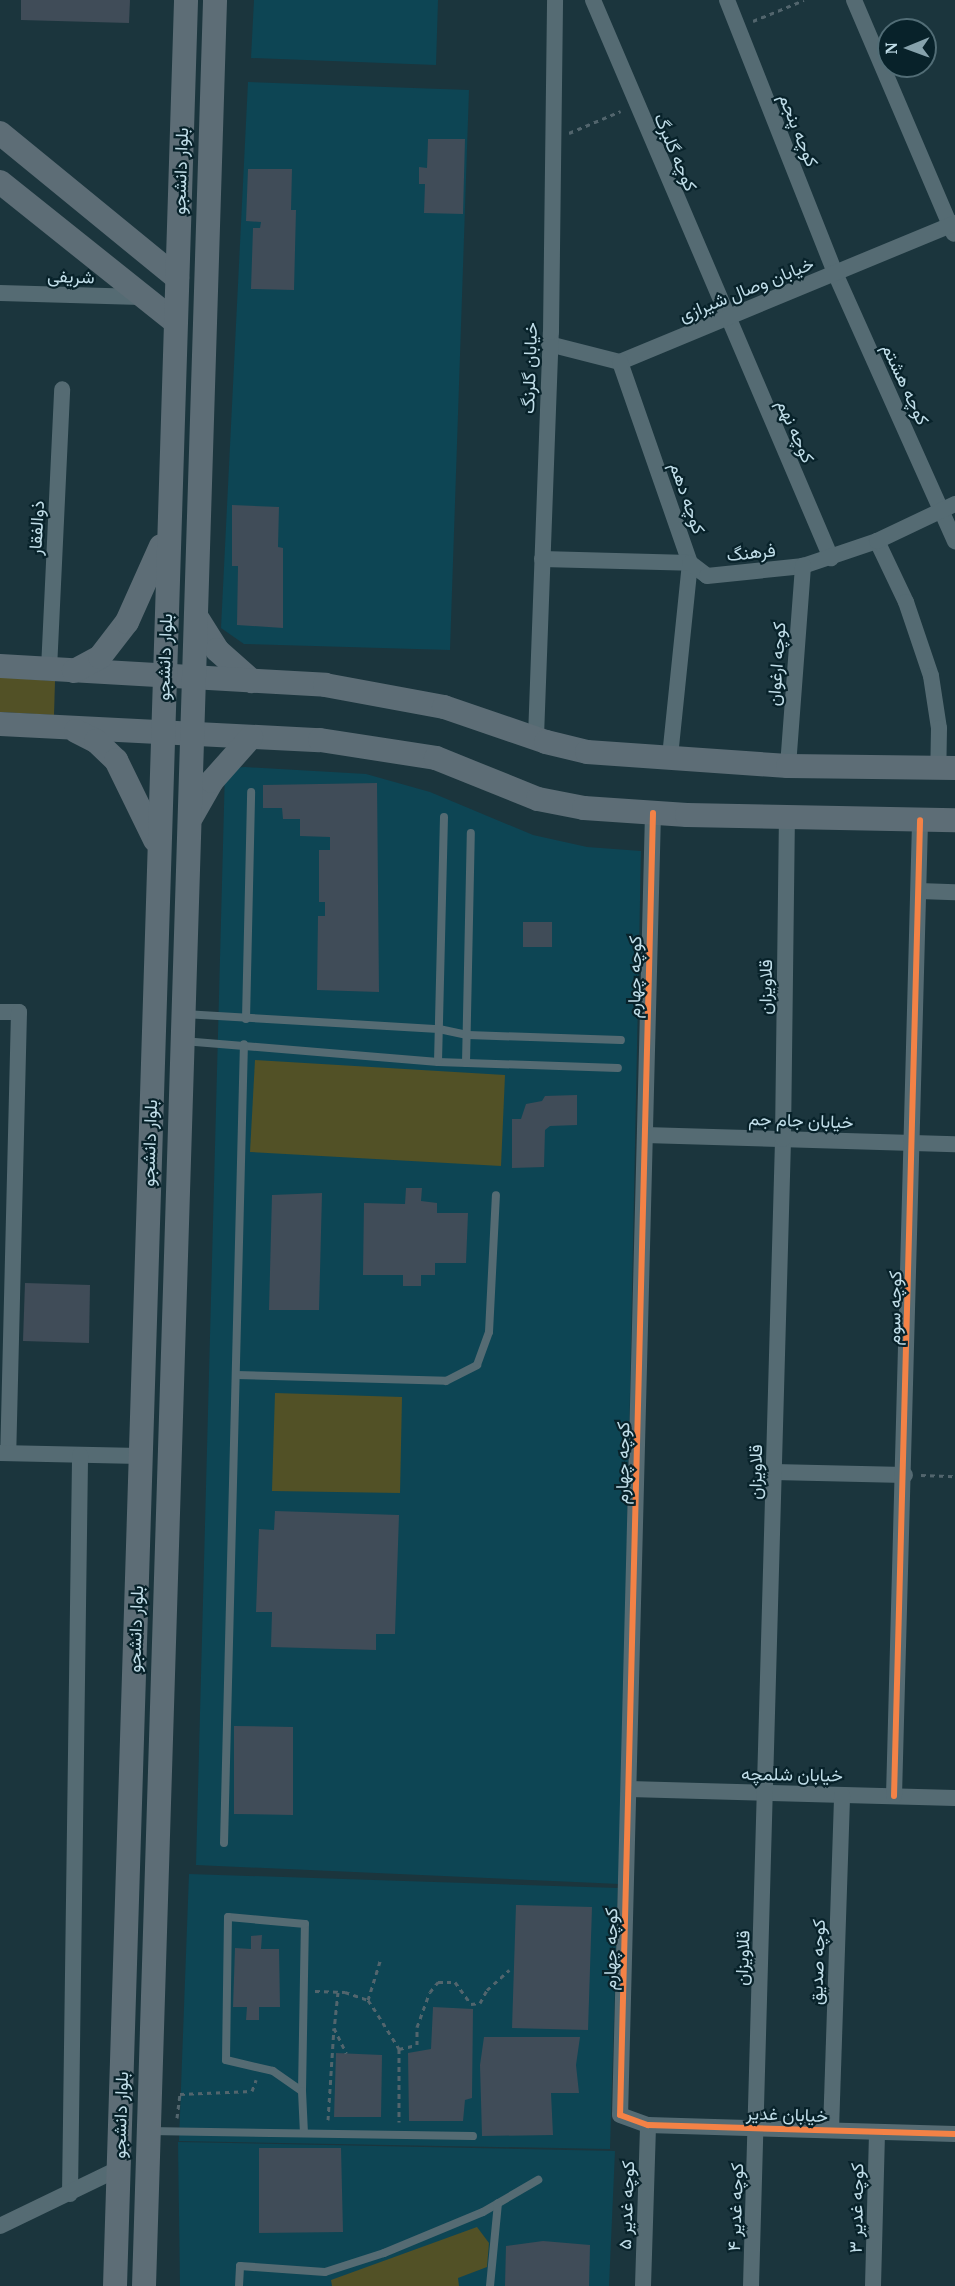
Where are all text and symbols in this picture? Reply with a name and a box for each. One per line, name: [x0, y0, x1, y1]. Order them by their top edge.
north arrow: [877, 18, 937, 78]
text: N: [880, 42, 902, 55]
street label: کوچه پنجم: [775, 90, 823, 170]
street label: کوچه گلبرگ: [650, 110, 702, 194]
street label: بلوار دانشجو: [168, 127, 192, 215]
street label: خیابان وصال شیرازی: [675, 252, 817, 326]
street label: شریفی: [47, 264, 95, 288]
street label: خیابان گلرنگ: [517, 322, 541, 414]
street label: کوچه هشتم: [878, 340, 934, 428]
street label: کوچه نهم: [772, 396, 820, 466]
street label: کوچه دهم: [666, 459, 710, 537]
street label: ذوالفقار: [24, 500, 48, 556]
street label: فرهنگ: [725, 539, 777, 565]
street label: بلوار دانشجو: [152, 613, 176, 701]
street label: کوچه ارغوان: [762, 621, 790, 707]
street label: کوچه چهارم: [622, 935, 646, 1019]
street label: قلاویزان: [754, 959, 776, 1015]
street label: بلوار دانشجو: [137, 1099, 161, 1187]
street label: خیابان جام جم: [748, 1107, 854, 1133]
street label: کوچه سوم: [883, 1270, 905, 1346]
street label: کوچه چهارم: [610, 1421, 634, 1505]
street label: قلاویزان: [744, 1444, 766, 1500]
street label: بلوار دانشجو: [123, 1585, 147, 1673]
street label: خیابان شلمچه: [741, 1762, 843, 1786]
street label: کوچه چهارم: [598, 1907, 622, 1991]
street label: کوچه صدیق: [805, 1919, 829, 2005]
street label: قلاویزان: [730, 1930, 754, 1986]
street label: بلوار دانشجو: [108, 2071, 132, 2159]
street label: خیابان غدیر: [746, 2102, 828, 2126]
street label: کوچه غدیر ۵: [614, 2160, 638, 2250]
street label: کوچه غدیر ۴: [723, 2162, 747, 2252]
street label: کوچه غدیر ۳: [844, 2163, 868, 2253]

